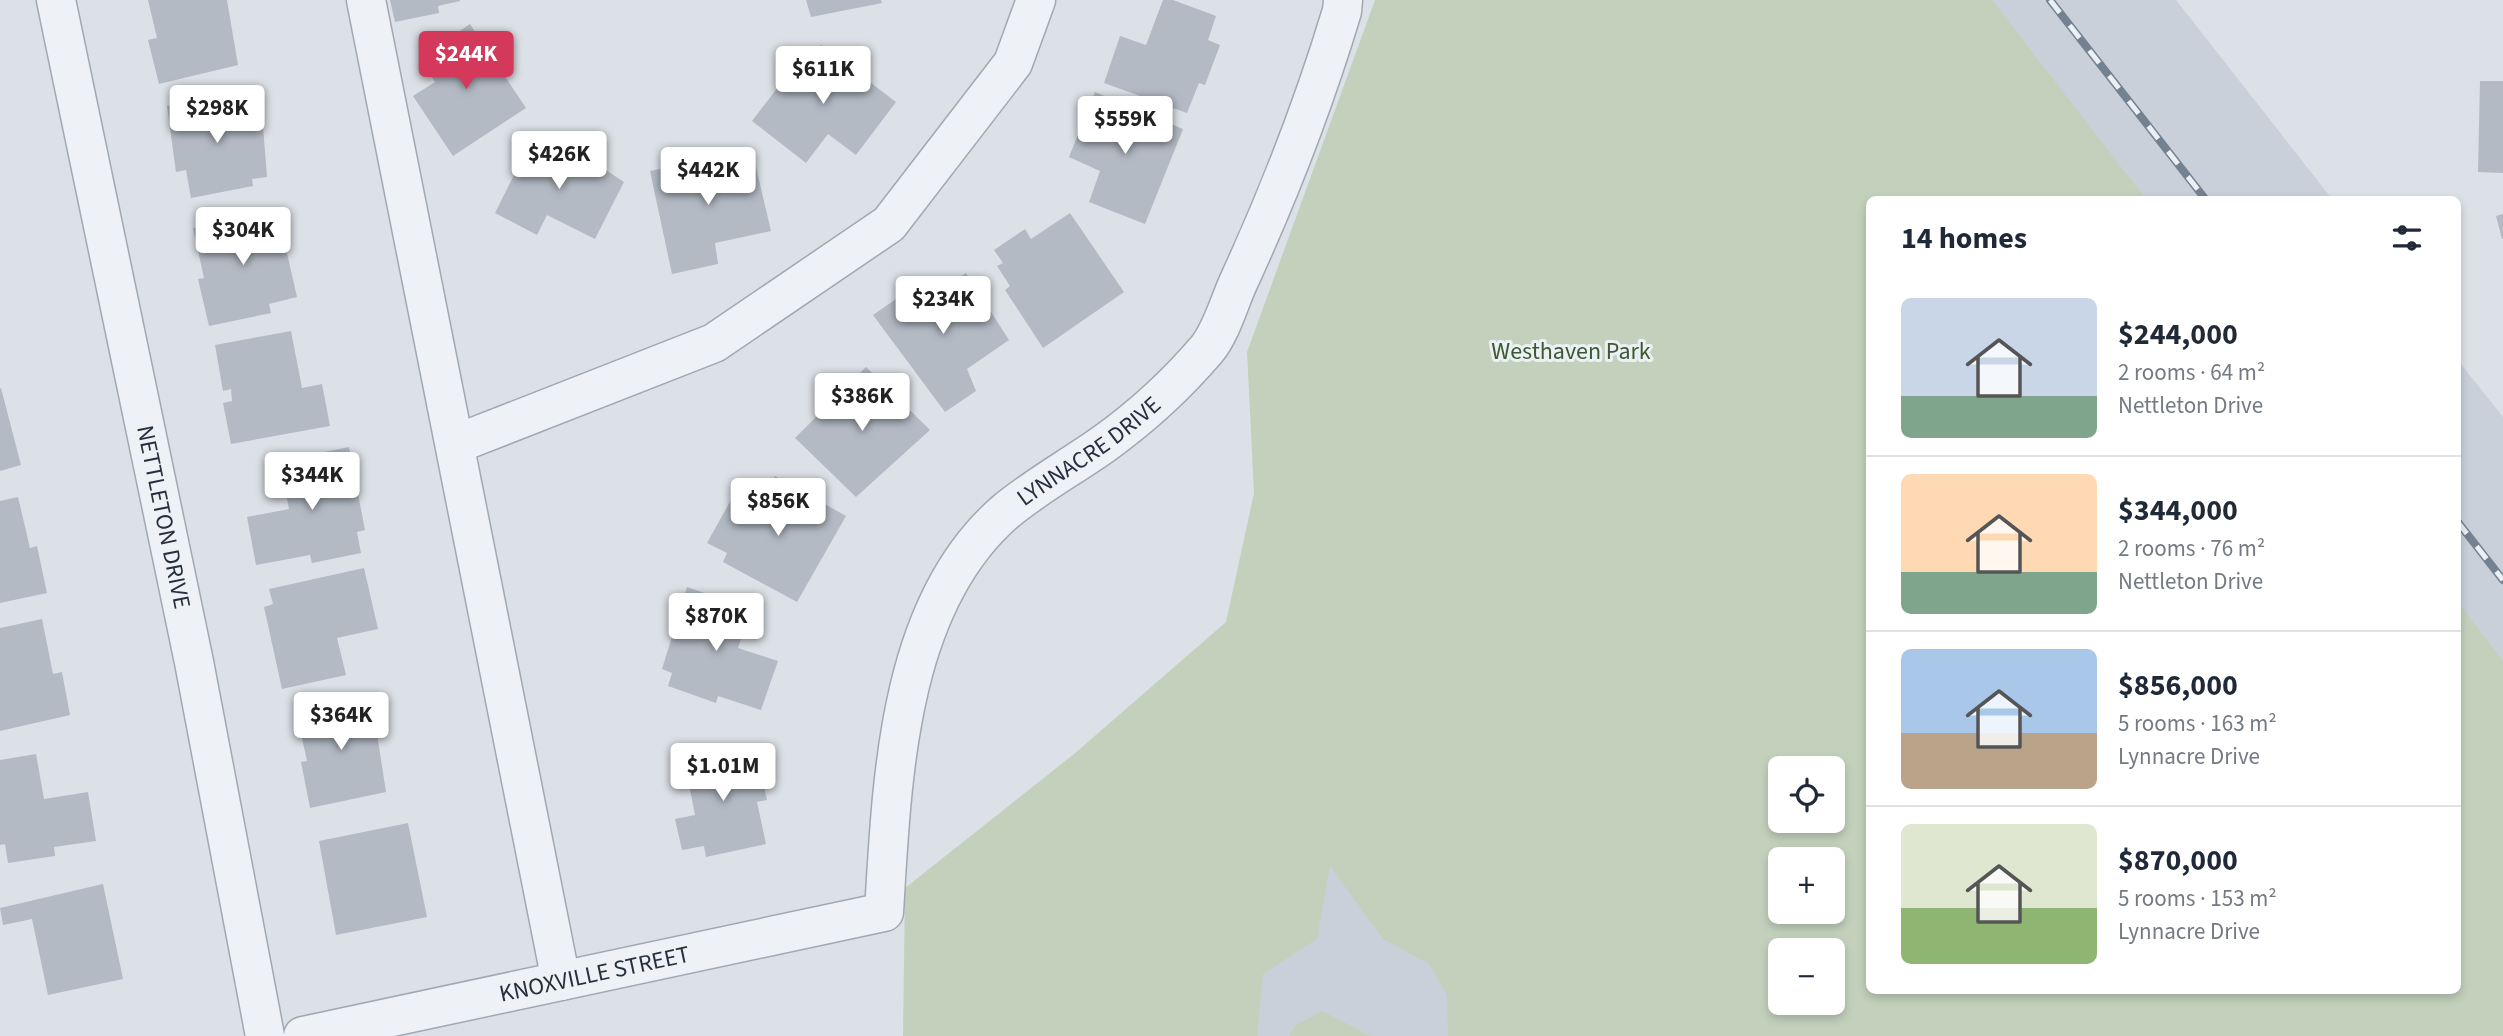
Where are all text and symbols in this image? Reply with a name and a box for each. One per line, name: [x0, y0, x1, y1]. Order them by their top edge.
pin: $244K: [417, 32, 515, 91]
text: $244K: [435, 37, 497, 70]
pin: $611K: [774, 46, 872, 106]
text: $611K: [792, 52, 854, 85]
pin: $298K: [168, 86, 266, 145]
text: $298K: [186, 91, 248, 124]
pin: $559K: [1076, 96, 1174, 156]
text: $559K: [1094, 102, 1156, 135]
pin: $426K: [510, 132, 608, 191]
text: $426K: [528, 137, 590, 170]
pin: $442K: [659, 148, 757, 207]
text: $442K: [677, 153, 739, 186]
pin: $304K: [194, 208, 292, 267]
text: $304K: [212, 213, 274, 246]
text: 14 homes: [1901, 217, 2027, 260]
icon: filters: [2388, 219, 2426, 257]
pin: $234K: [894, 276, 992, 336]
text: $234K: [912, 282, 974, 315]
text: $244,000: [2118, 313, 2238, 356]
icon: home: [1957, 326, 2041, 410]
park label: Westhaven Park: [1491, 334, 1651, 369]
text: 2 rooms · 64 m²: [2118, 356, 2265, 389]
pin: $386K: [813, 374, 911, 433]
text: $386K: [831, 379, 893, 412]
street label: LYNNACRE DRIVE: [1010, 388, 1169, 515]
text: Nettleton Drive: [2118, 389, 2263, 422]
street label: NETTLETON DRIVE: [127, 422, 199, 612]
pin: $344K: [263, 452, 361, 512]
text: $344K: [281, 458, 343, 491]
pin: $856K: [729, 478, 827, 538]
text: $856K: [747, 484, 809, 517]
text: $344,000: [2118, 489, 2238, 532]
icon: home: [1957, 502, 2041, 586]
text: 2 rooms · 76 m²: [2118, 532, 2265, 565]
text: Nettleton Drive: [2118, 565, 2263, 598]
pin: $870K: [667, 594, 765, 653]
text: $870K: [685, 599, 747, 632]
text: $856,000: [2118, 664, 2238, 707]
icon: home: [1957, 677, 2041, 761]
pin: $364K: [292, 692, 390, 752]
text: $364K: [310, 698, 372, 731]
text: 5 rooms · 163 m²: [2118, 707, 2277, 740]
text: Lynnacre Drive: [2118, 740, 2260, 773]
pin: $1.01M: [666, 744, 780, 803]
text: $1.01M: [686, 749, 760, 782]
map controls: [1768, 756, 1845, 1015]
button: locate: [1768, 756, 1845, 833]
text: $870,000: [2118, 839, 2238, 882]
button: +: [1768, 847, 1845, 924]
icon: home: [1957, 852, 2041, 936]
text: 5 rooms · 153 m²: [2118, 882, 2277, 915]
text: Lynnacre Drive: [2118, 915, 2260, 948]
street label: KNOXVILLE STREET: [496, 937, 693, 1012]
button: −: [1768, 938, 1845, 1015]

